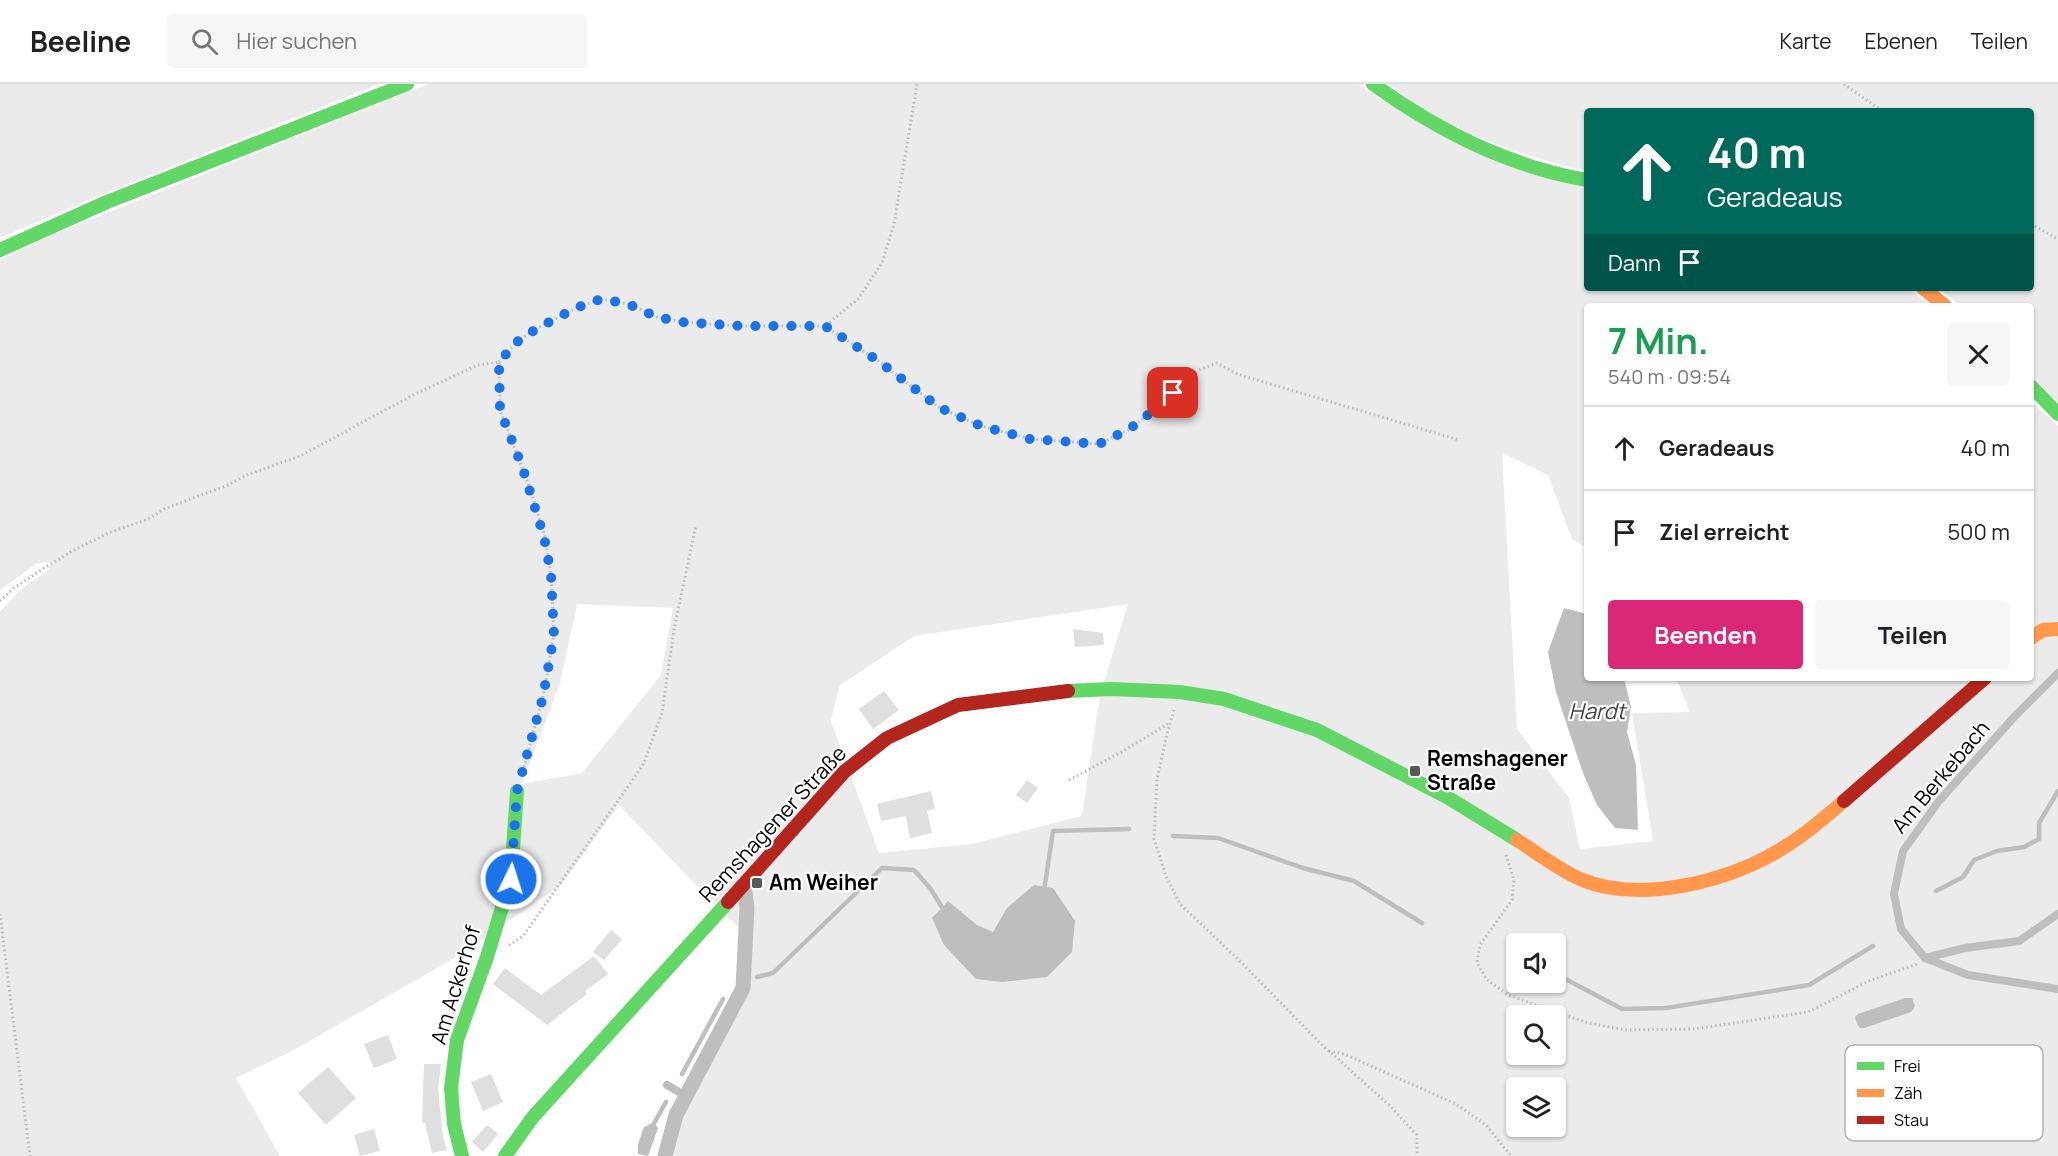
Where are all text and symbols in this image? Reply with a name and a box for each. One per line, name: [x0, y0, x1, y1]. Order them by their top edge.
search box: [167, 14, 587, 68]
text: Beeline: [30, 22, 131, 60]
icon: search: [188, 25, 221, 58]
text: Hier suchen: [236, 26, 357, 56]
text: Karte: [1779, 27, 1831, 55]
text: Ebenen: [1864, 27, 1938, 55]
text: Teilen: [1971, 27, 2028, 55]
text: 40 m: [1707, 123, 1806, 181]
icon: ahead: [1608, 132, 1686, 210]
text: Geradeaus: [1707, 178, 1843, 215]
icon: arrive: [1673, 246, 1706, 279]
text: Dann: [1608, 248, 1661, 278]
text: 7 Min.: [1608, 316, 1709, 365]
button: close: [1947, 323, 2010, 386]
text: 540 m · 09:54: [1608, 363, 1731, 390]
pin: [1147, 367, 1198, 418]
icon: arrive: [1156, 376, 1189, 409]
icon: ahead: [1608, 432, 1641, 465]
text: Geradeaus: [1659, 433, 1774, 463]
text: 40 m: [1961, 433, 2010, 463]
icon: arrive: [1608, 516, 1641, 549]
text: Ziel erreicht: [1659, 517, 1790, 547]
text: 500 m: [1947, 517, 2010, 547]
button: Beenden: [1608, 600, 1803, 669]
button: Teilen: [1815, 600, 2010, 669]
water label: Hardt: [1569, 696, 1628, 726]
street label: Am Berkebach: [1885, 714, 1996, 838]
street label: Remshagener Straße: [692, 739, 852, 907]
place label: Remshagener Straße: [1427, 744, 1568, 796]
marker: Remshagener Straße: [1408, 764, 1422, 778]
position arrow: [479, 847, 543, 911]
place label: Am Weiher: [769, 868, 878, 896]
marker: Am Weiher: [750, 876, 764, 890]
street label: Am Ackerhof: [424, 921, 487, 1047]
map controls: [1506, 933, 1566, 1137]
button: sound: [1506, 933, 1566, 993]
button: search: [1506, 1005, 1566, 1065]
legend: [1845, 1045, 2043, 1141]
text: Frei: [1894, 1055, 1921, 1077]
button: layers: [1506, 1077, 1566, 1137]
text: Zäh: [1894, 1082, 1922, 1104]
text: Stau: [1894, 1109, 1929, 1131]

